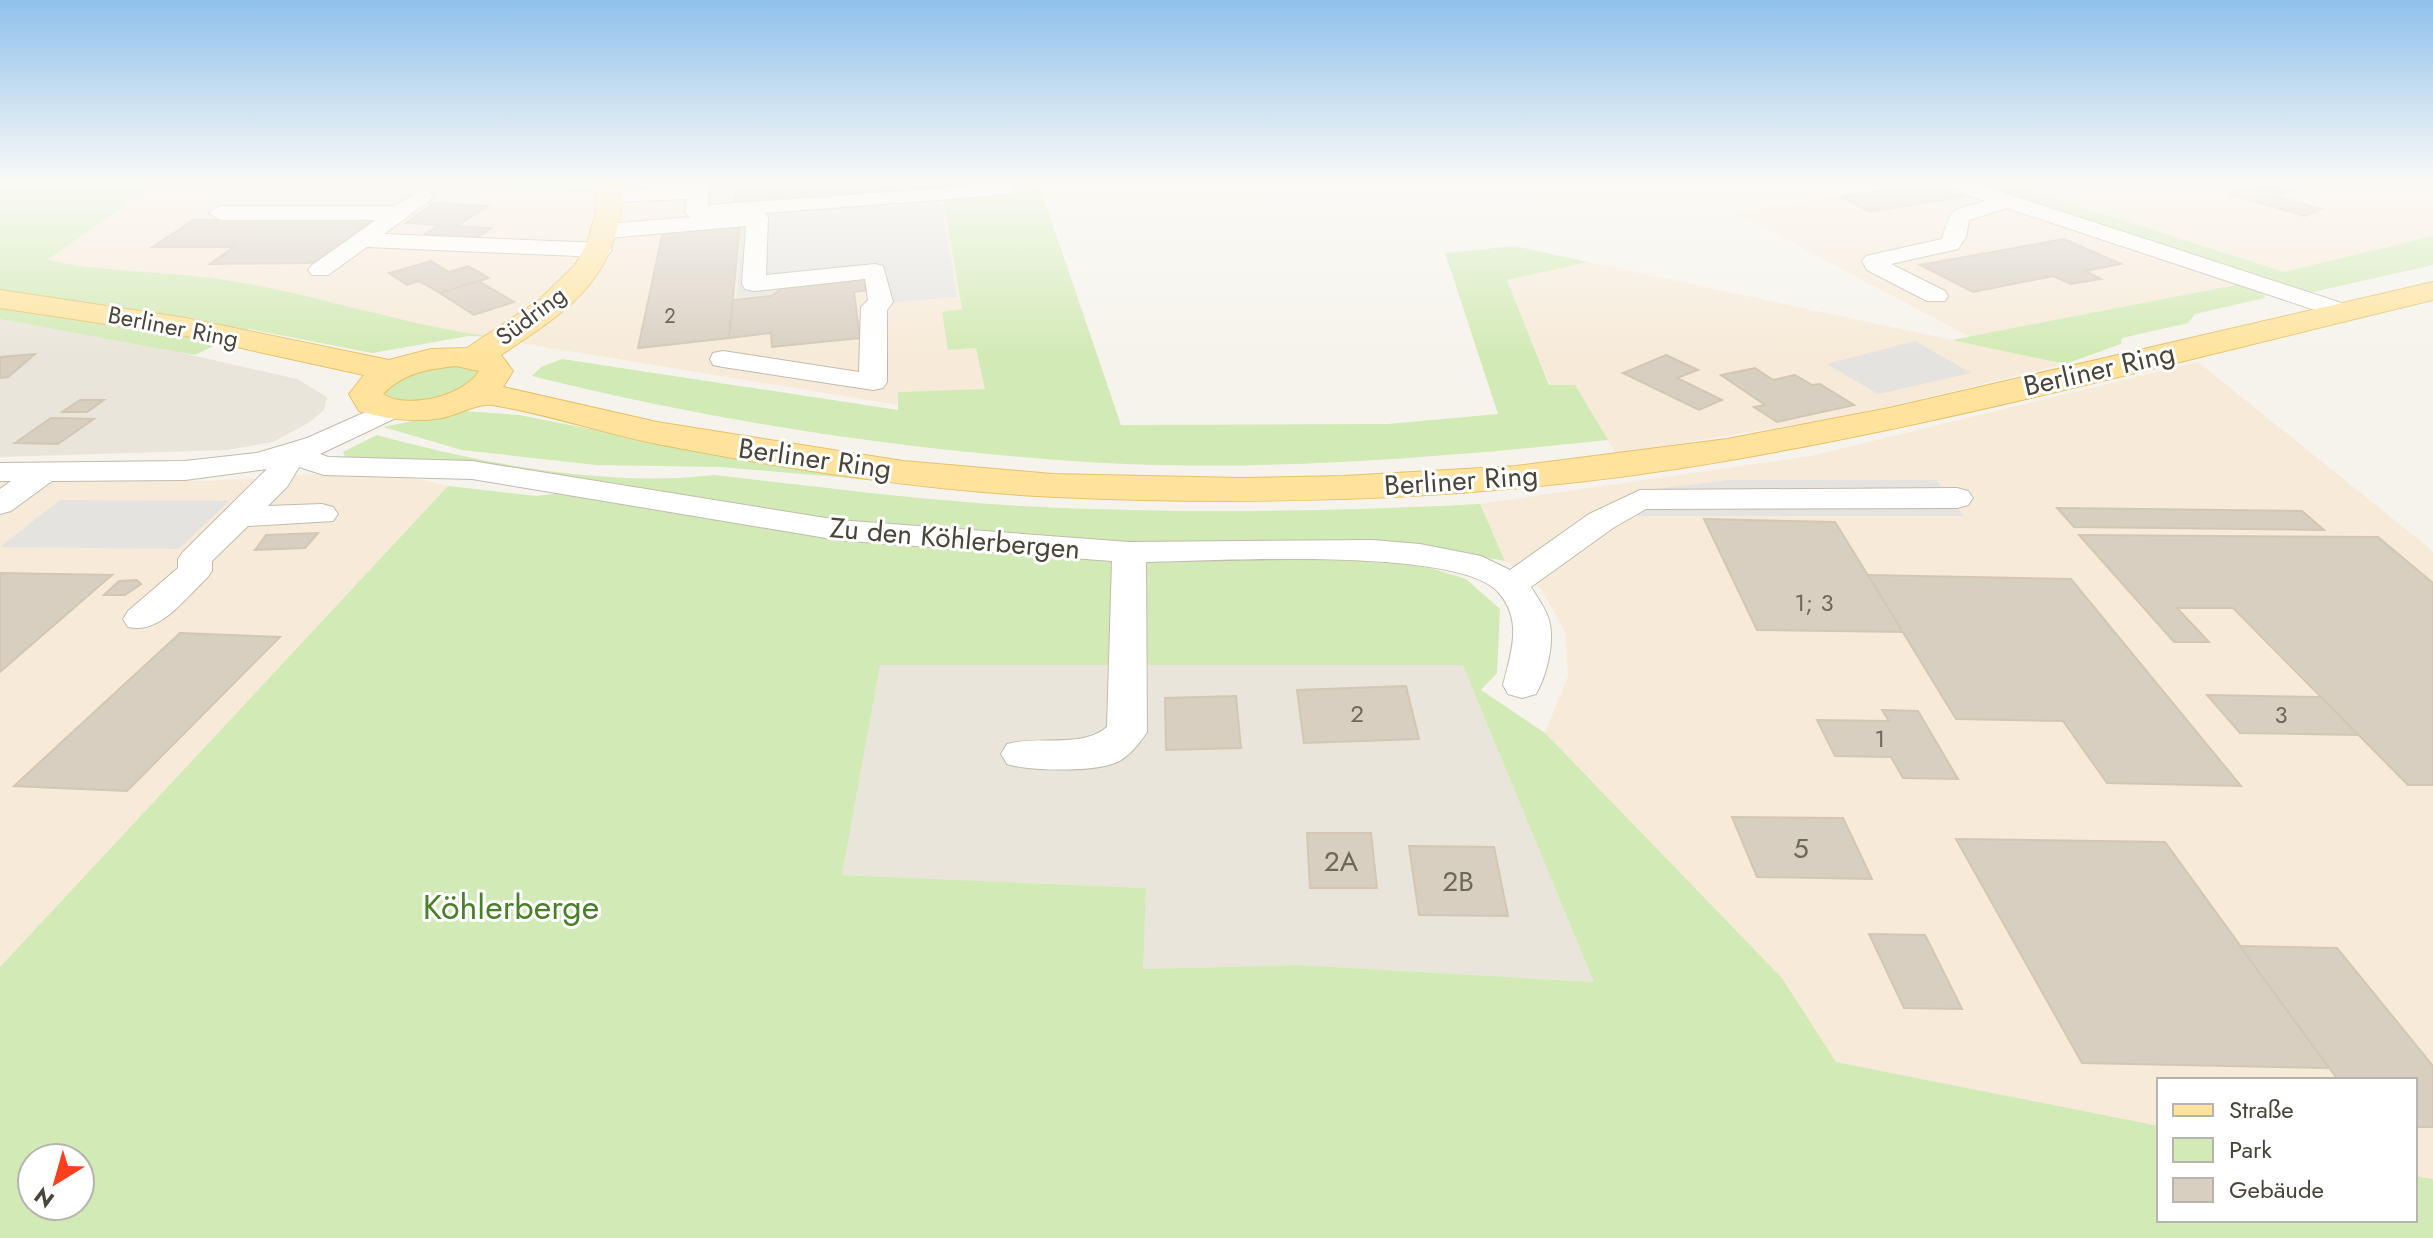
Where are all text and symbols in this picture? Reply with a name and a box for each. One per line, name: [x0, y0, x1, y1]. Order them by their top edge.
street label: Südring: [488, 277, 573, 354]
street label: Berliner Ring: [105, 297, 241, 356]
house number: 2: [664, 302, 676, 331]
street label: Berliner Ring: [2019, 332, 2179, 407]
street label: Berliner Ring: [736, 427, 894, 490]
street label: Berliner Ring: [1383, 455, 1539, 506]
street label: Zu den Köhlerbergen: [828, 507, 1082, 570]
house number: 1; 3: [1794, 585, 1834, 620]
house number: 2: [1350, 696, 1364, 731]
house number: 3: [2274, 697, 2288, 732]
house number: 1: [1875, 721, 1885, 756]
house number: 5: [1793, 828, 1809, 869]
house number: 2A: [1324, 841, 1359, 882]
house number: 2B: [1442, 861, 1474, 902]
park label: Köhlerberge: [423, 883, 599, 932]
legend: [2157, 1078, 2417, 1222]
text: Straße: [2229, 1092, 2294, 1127]
text: Park: [2229, 1132, 2272, 1167]
north arrow: [16, 1142, 96, 1222]
text: Gebäude: [2229, 1172, 2324, 1207]
text: N: [27, 1180, 61, 1216]

